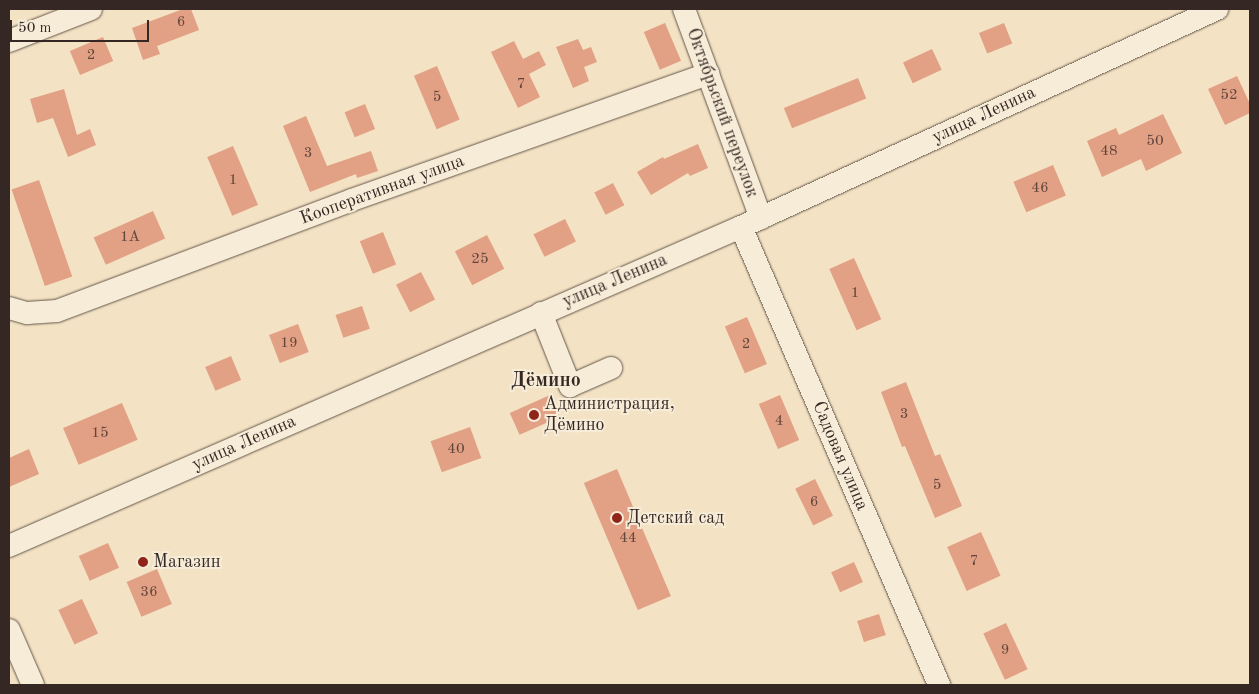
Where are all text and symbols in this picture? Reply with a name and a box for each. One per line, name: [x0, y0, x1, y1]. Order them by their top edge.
scale bar: [12, 10, 151, 42]
house number: 6: [177, 14, 185, 32]
text: 50 m: [18, 21, 52, 36]
street label: Октябрьский переулок: [681, 25, 763, 201]
house number: 2: [87, 47, 95, 65]
house number: 7: [517, 76, 525, 94]
street label: улица Ленина: [929, 82, 1039, 148]
house number: 52: [1220, 87, 1238, 105]
house number: 5: [433, 89, 441, 107]
house number: 50: [1146, 133, 1164, 151]
house number: 48: [1100, 143, 1118, 161]
house number: 3: [304, 145, 312, 163]
street label: Кооперативная улица: [297, 150, 467, 230]
house number: 1: [229, 172, 237, 190]
house number: 46: [1031, 180, 1049, 198]
house number: 1А: [120, 229, 140, 247]
street label: улица Ленина: [559, 249, 671, 313]
house number: 25: [471, 251, 489, 269]
house number: 1: [851, 285, 859, 303]
house number: 19: [280, 335, 298, 353]
house number: 2: [742, 336, 750, 354]
district label: Дёмино: [511, 369, 581, 393]
place label: Администрация, Дёмино: [544, 394, 675, 436]
street label: Садовая улица: [807, 398, 873, 514]
house number: 3: [900, 406, 908, 424]
marker: Администрация, Дёмино: [528, 409, 540, 421]
street label: улица Ленина: [189, 410, 299, 476]
house number: 4: [775, 413, 783, 431]
house number: 15: [91, 425, 109, 443]
house number: 40: [447, 441, 465, 459]
house number: 5: [933, 477, 941, 495]
house number: 6: [810, 494, 818, 512]
place label: Детский сад: [627, 507, 724, 529]
marker: Детский сад: [611, 512, 623, 524]
house number: 44: [619, 530, 637, 548]
place label: Магазин: [153, 551, 220, 573]
house number: 7: [970, 553, 978, 571]
marker: Магазин: [137, 556, 149, 568]
house number: 36: [140, 584, 158, 602]
house number: 9: [1001, 642, 1009, 660]

